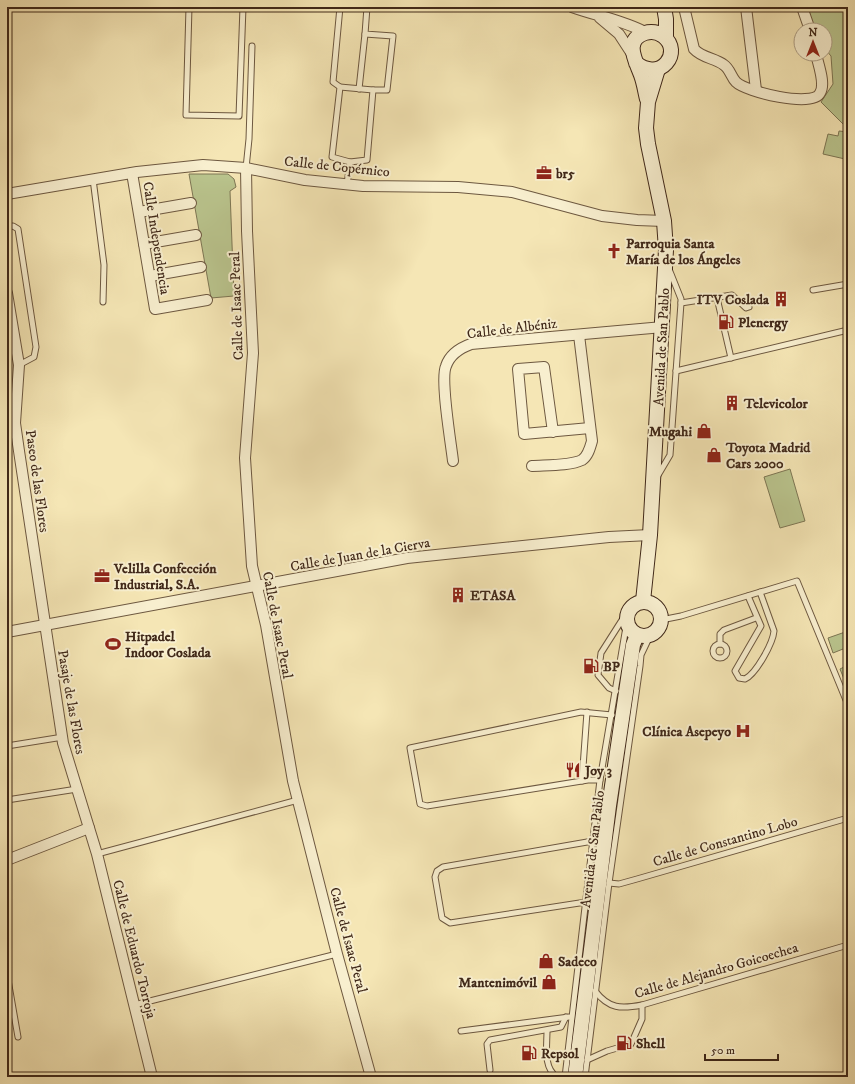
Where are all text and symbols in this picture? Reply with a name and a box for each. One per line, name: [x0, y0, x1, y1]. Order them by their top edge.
north arrow: [793, 22, 833, 62]
text: N: [808, 26, 818, 40]
street label: Calle de Copérnico: [283, 152, 391, 182]
office icon: br5: [535, 164, 553, 182]
place label: br5: [555, 165, 575, 183]
street label: Calle Independencia: [138, 180, 174, 296]
place label: Parroquia Santa María de los Ángeles: [626, 235, 741, 269]
church icon: Parroquia Santa María de los Ángeles: [605, 242, 623, 260]
street label: Calle de Isaac Peral: [226, 251, 248, 361]
street label: Avenida de San Pablo: [650, 287, 674, 407]
building icon: ITV Coslada: [772, 290, 790, 308]
place label: ITV Coslada: [697, 291, 770, 309]
fuel station icon: Plenergy: [717, 313, 735, 331]
place label: Plenergy: [738, 314, 788, 332]
street label: Calle de Albéniz: [466, 315, 558, 343]
building icon: Televicolor: [723, 394, 741, 412]
place label: Televicolor: [743, 395, 808, 413]
shop icon: Mugahi: [695, 422, 713, 440]
place label: Mugahi: [649, 423, 692, 441]
street label: Paseo de las Flores: [21, 429, 53, 534]
place label: Toyota Madrid Cars 2000: [725, 439, 811, 473]
shop icon: Toyota Madrid Cars 2000: [705, 446, 723, 464]
street label: Calle de Juan de la Cierva: [289, 534, 432, 576]
place label: Velilla Confección Industrial, S.A.: [113, 560, 217, 594]
office icon: Velilla Confección Industrial, S.A.: [93, 567, 111, 585]
street label: Calle de Isaac Peral: [258, 570, 296, 681]
building icon: ETASA: [449, 586, 467, 604]
place label: ETASA: [470, 587, 516, 605]
place label: Hitpadel Indoor Coslada: [125, 628, 212, 662]
sports icon: Hitpadel Indoor Coslada: [104, 635, 122, 653]
street label: Pasaje de las Flores: [53, 649, 89, 756]
fuel station icon: BP: [582, 657, 600, 675]
place label: BP: [603, 658, 621, 676]
hospital icon: Clínica Asepeyo: [734, 722, 752, 740]
place label: Clínica Asepeyo: [642, 723, 731, 741]
restaurant icon: Joy 3: [564, 761, 582, 779]
place label: Joy 3: [583, 762, 612, 780]
street label: Avenida de San Pablo: [577, 789, 609, 909]
street label: Calle de Constantino Lobo: [651, 813, 800, 871]
street label: Calle de Eduardo Torroja: [108, 878, 160, 1020]
street label: Calle de Isaac Peral: [325, 885, 371, 996]
street label: Calle de Alejandro Goicoechea: [632, 939, 800, 1003]
shop icon: Sadeco: [537, 952, 555, 970]
place label: Sadeco: [558, 953, 597, 971]
shop icon: Mantenimóvil: [540, 973, 558, 991]
place label: Mantenimóvil: [459, 974, 538, 992]
fuel station icon: Shell: [615, 1034, 633, 1052]
place label: Shell: [636, 1035, 666, 1053]
scale bar: [705, 1036, 778, 1062]
text: 50 m: [711, 1043, 735, 1058]
fuel station icon: Repsol: [520, 1044, 538, 1062]
place label: Repsol: [541, 1045, 579, 1063]

